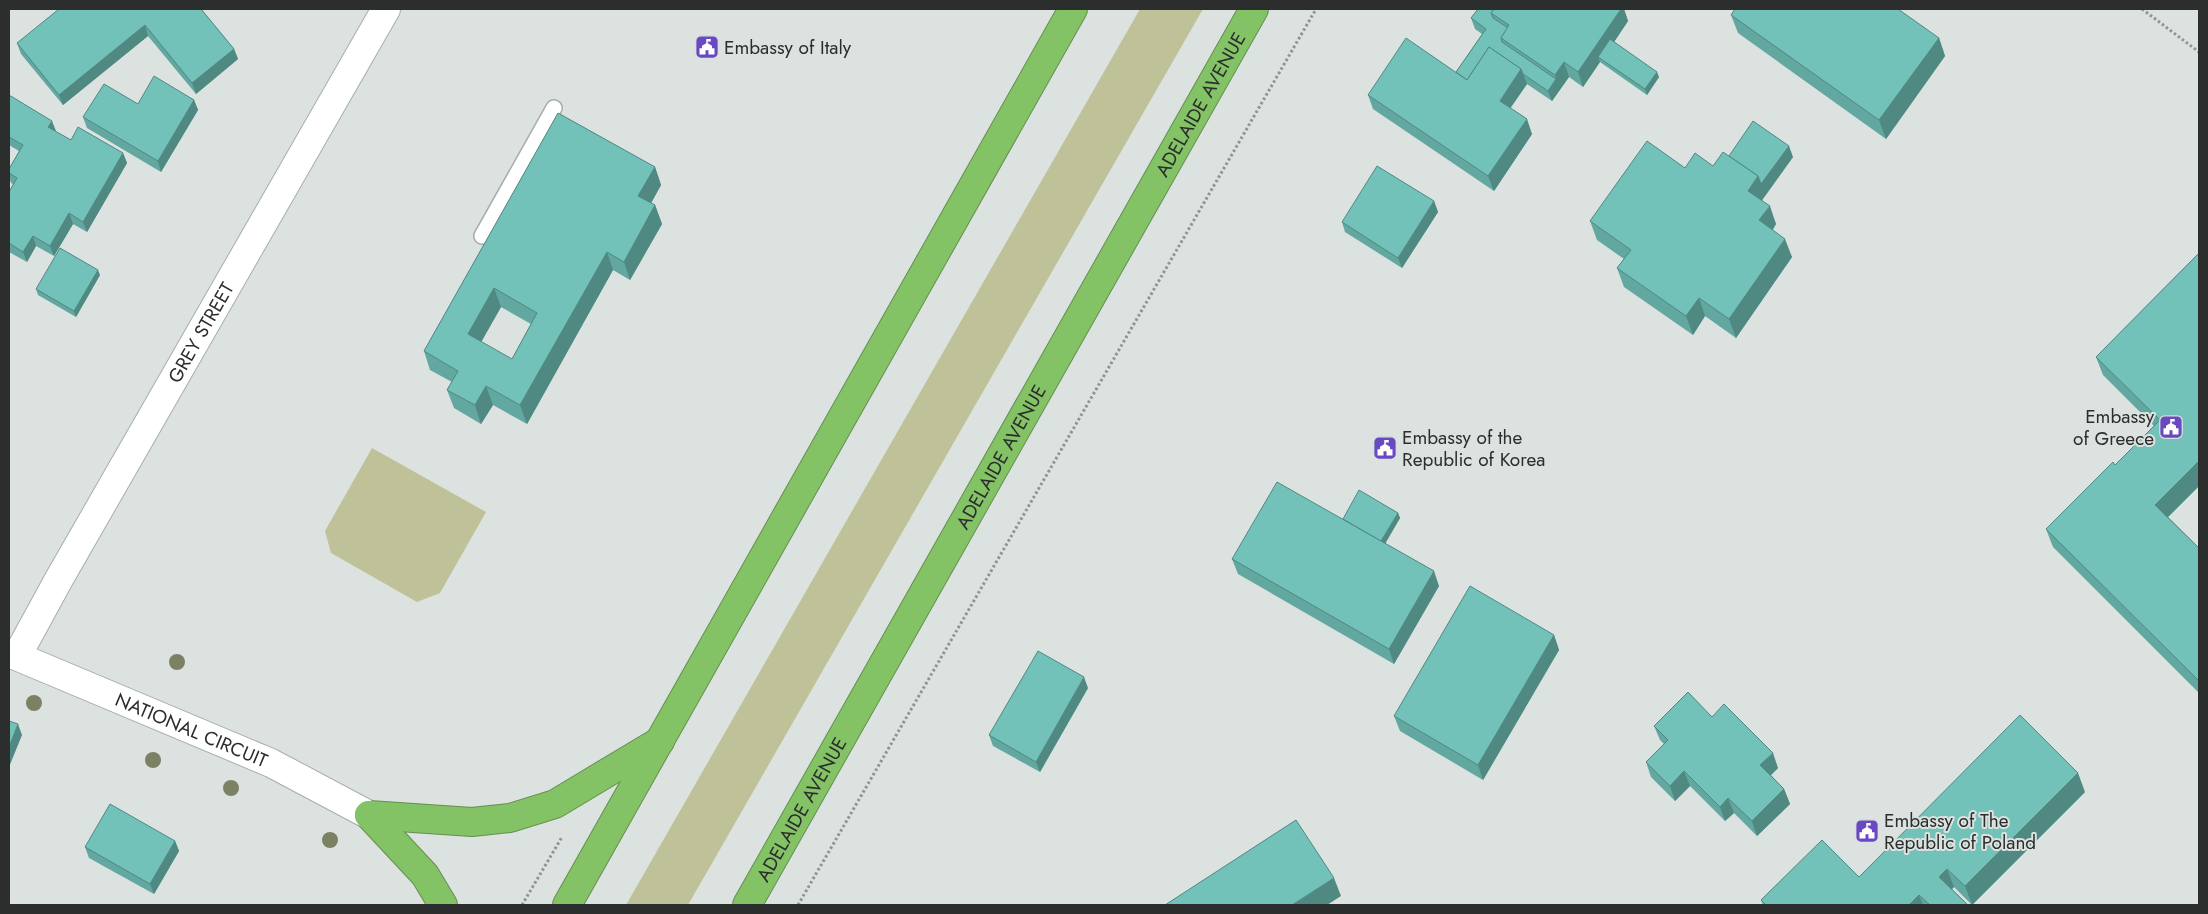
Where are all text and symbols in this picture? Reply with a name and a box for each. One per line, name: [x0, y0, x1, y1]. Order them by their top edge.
street label: ADELAIDE AVENUE: [1149, 27, 1252, 182]
public building icon: Embassy of Italy: [694, 34, 720, 60]
place label: Embassy of Italy: [724, 34, 852, 61]
street label: GREY STREET: [161, 277, 241, 388]
street label: ADELAIDE AVENUE: [949, 380, 1053, 534]
place label: Embassy of Greece: [2073, 403, 2155, 452]
public building icon: Embassy of Greece: [2158, 414, 2184, 440]
place label: Embassy of the Republic of Korea: [1402, 424, 1545, 473]
public building icon: Embassy of the Republic of Korea: [1372, 435, 1398, 461]
street label: NATIONAL CIRCUIT: [111, 686, 272, 774]
street label: ADELAIDE AVENUE: [750, 732, 853, 887]
place label: Embassy of The Republic of Poland: [1884, 807, 2036, 856]
public building icon: Embassy of The Republic of Poland: [1854, 818, 1880, 844]

